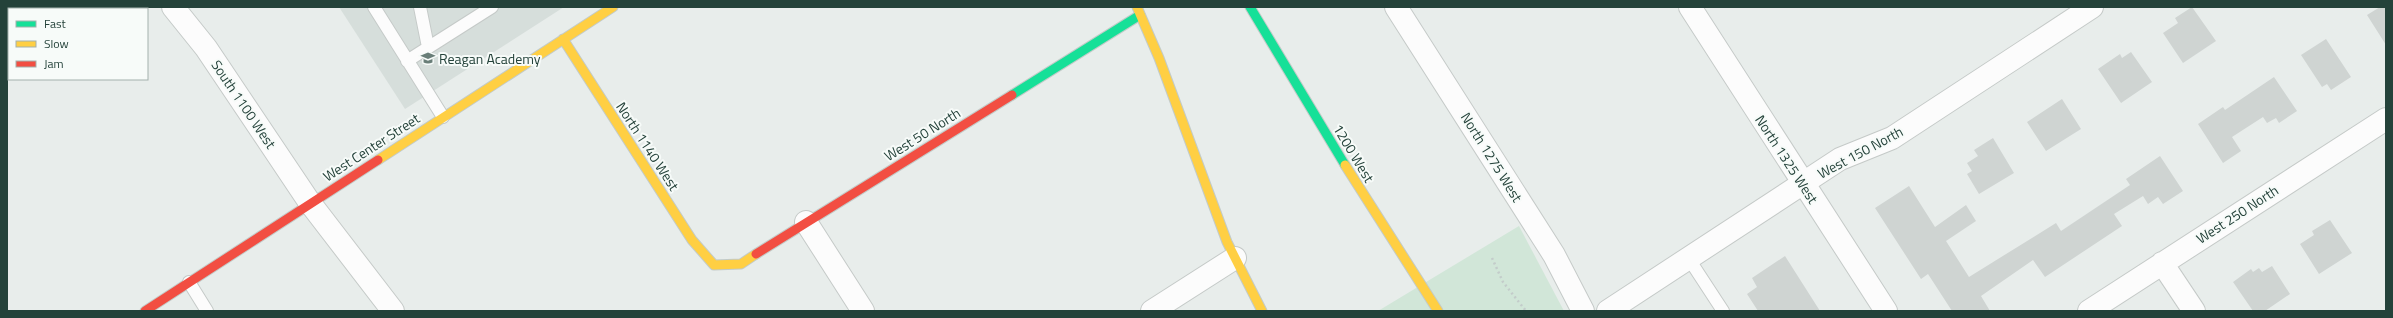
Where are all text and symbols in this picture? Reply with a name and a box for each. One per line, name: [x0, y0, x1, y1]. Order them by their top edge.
legend: [8, 8, 148, 80]
text: Fast: [44, 14, 67, 33]
text: Slow: [44, 34, 69, 53]
place label: Reagan Academy: [439, 48, 541, 69]
school or university icon: Reagan Academy: [420, 50, 436, 66]
text: Jam: [44, 54, 64, 73]
street label: South 1100 West: [207, 55, 282, 153]
street label: North 1140 West: [611, 97, 685, 195]
street label: West 50 North: [880, 102, 964, 166]
street label: West Center Street: [318, 108, 424, 186]
street label: North 1275 West: [1456, 108, 1528, 206]
street label: North 1325 West: [1750, 110, 1824, 208]
street label: 1200 West: [1328, 120, 1380, 186]
street label: West 150 North: [1813, 121, 1907, 183]
street label: West 250 North: [2192, 179, 2282, 249]

